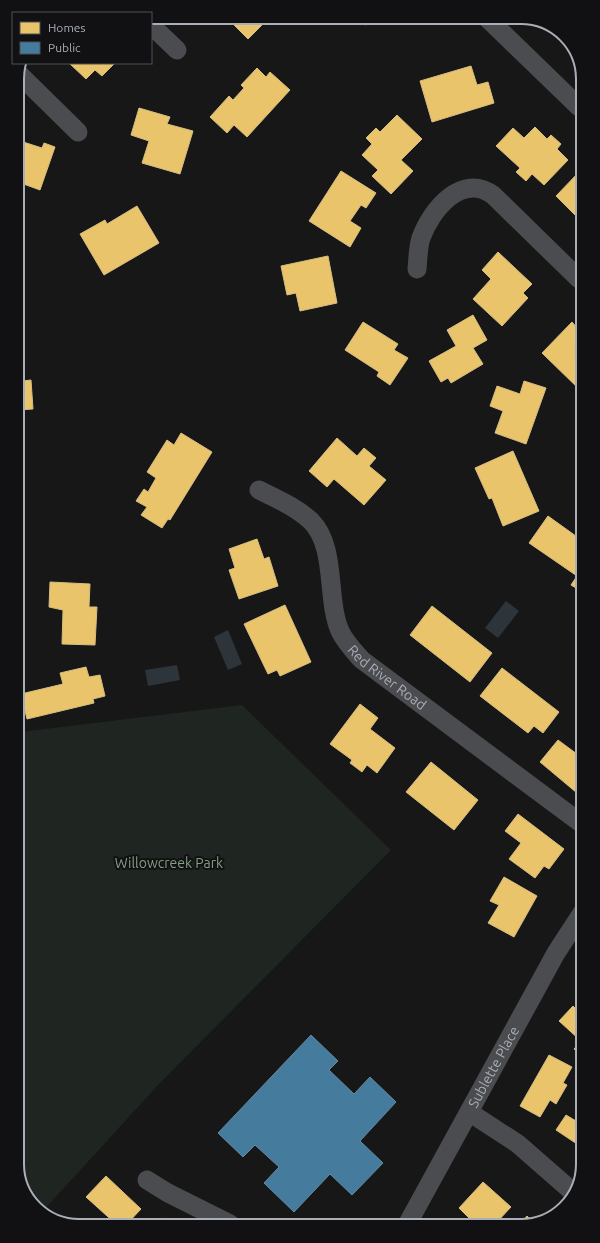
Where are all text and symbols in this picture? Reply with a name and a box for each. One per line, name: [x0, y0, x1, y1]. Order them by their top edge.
legend: [12, 12, 152, 64]
text: Homes: [48, 21, 86, 34]
text: Public: [48, 41, 81, 54]
street label: Red River Road: [344, 642, 429, 713]
park label: Willowcreek Park: [115, 855, 223, 871]
street label: Sublette Place: [465, 1023, 522, 1110]

